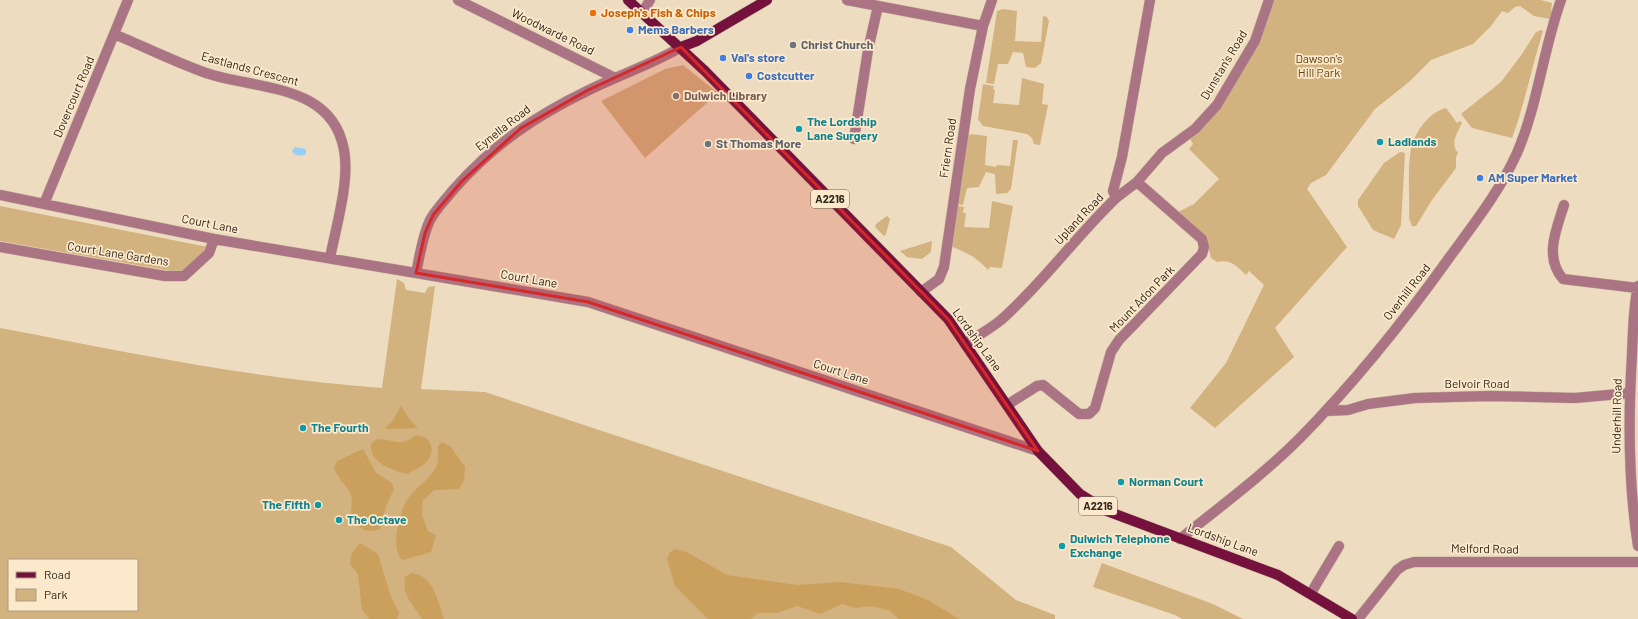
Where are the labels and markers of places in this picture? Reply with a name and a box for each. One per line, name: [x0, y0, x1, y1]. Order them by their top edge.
place label: Joseph's Fish & Chips: [601, 5, 716, 19]
marker: Joseph's Fish & Chips: [588, 8, 598, 18]
place label: Mems Barbers: [638, 22, 714, 36]
marker: Mems Barbers: [625, 25, 635, 35]
place label: Christ Church: [801, 37, 873, 51]
marker: Christ Church: [788, 40, 798, 50]
place label: Val's store: [731, 50, 786, 64]
marker: Val's store: [718, 53, 728, 63]
place label: Costcutter: [757, 68, 815, 82]
marker: Costcutter: [744, 71, 754, 81]
place label: Dulwich Library: [684, 88, 767, 102]
marker: Dulwich Library: [671, 91, 681, 101]
place label: The Lordship Lane Surgery: [807, 114, 878, 142]
marker: The Lordship Lane Surgery: [794, 124, 804, 134]
place label: Ladlands: [1388, 134, 1437, 148]
place label: St Thomas More: [716, 136, 802, 150]
marker: Ladlands: [1375, 137, 1385, 147]
marker: St Thomas More: [703, 139, 713, 149]
place label: AM Super Market: [1488, 170, 1578, 184]
marker: AM Super Market: [1475, 173, 1485, 183]
place label: The Fourth: [311, 420, 369, 434]
marker: The Fourth: [298, 423, 308, 433]
place label: Norman Court: [1129, 474, 1204, 488]
marker: Norman Court: [1116, 477, 1126, 487]
place label: The Fifth: [262, 497, 310, 511]
marker: The Fifth: [313, 500, 323, 510]
place label: The Octave: [347, 512, 407, 526]
marker: The Octave: [334, 515, 344, 525]
place label: Dulwich Telephone Exchange: [1070, 531, 1170, 559]
marker: Dulwich Telephone Exchange: [1057, 541, 1067, 551]

